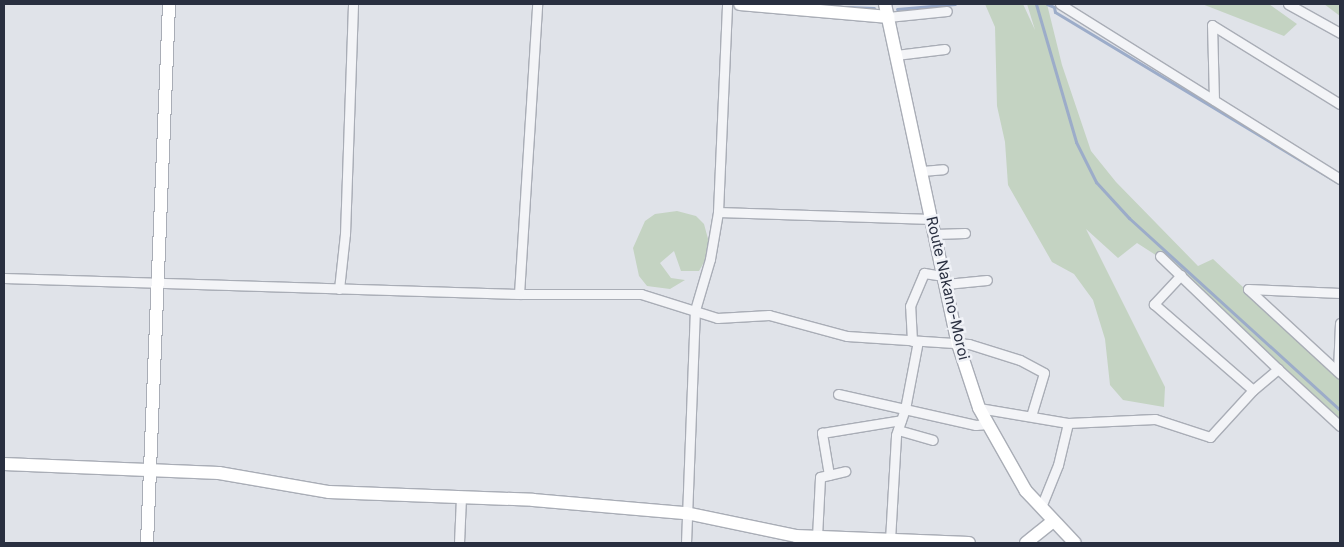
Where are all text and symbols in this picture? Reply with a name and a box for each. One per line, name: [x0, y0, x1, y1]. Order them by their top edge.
street label: Route Nakano-Moroi: [923, 214, 973, 362]

